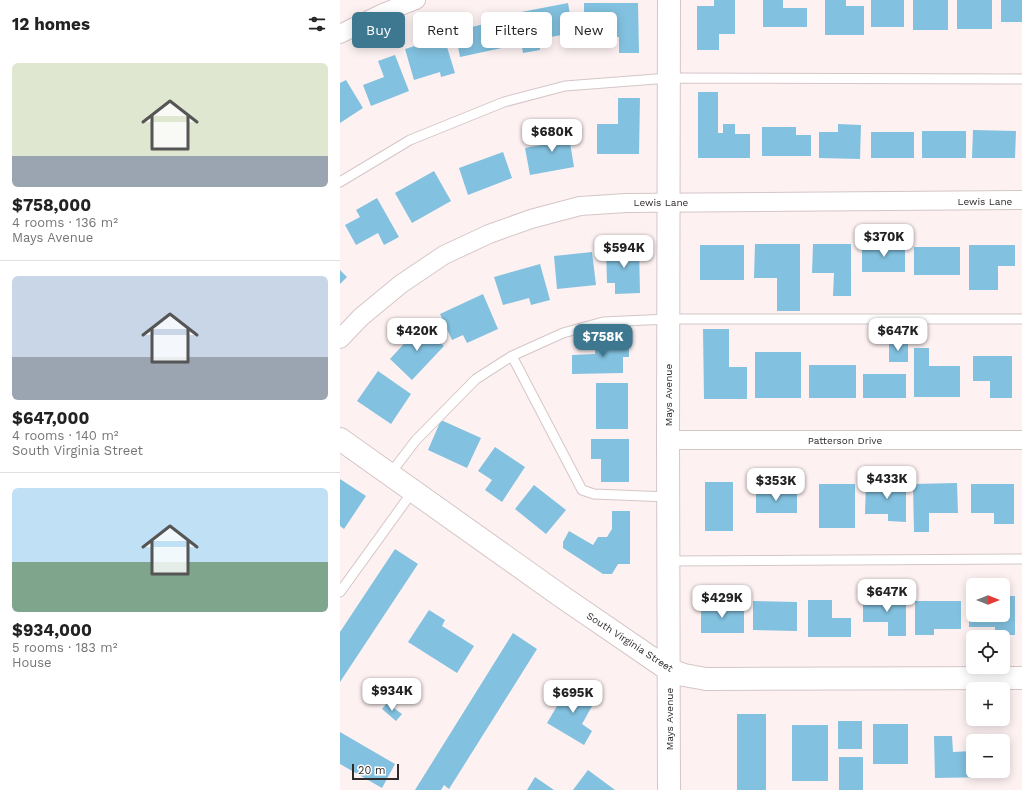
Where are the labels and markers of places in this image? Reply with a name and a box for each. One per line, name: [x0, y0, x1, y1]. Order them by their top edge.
pin: $680K: [524, 119, 580, 153]
pin: $370K: [856, 224, 912, 258]
pin: $594K: [596, 235, 652, 269]
pin: $420K: [389, 318, 445, 352]
pin: $647K: [870, 318, 926, 352]
pin: $758K: [575, 324, 631, 358]
pin: $433K: [859, 466, 915, 500]
pin: $353K: [748, 468, 804, 502]
pin: $647K: [859, 579, 915, 613]
pin: $429K: [694, 585, 750, 619]
pin: $934K: [364, 678, 420, 712]
pin: $695K: [545, 680, 601, 714]

